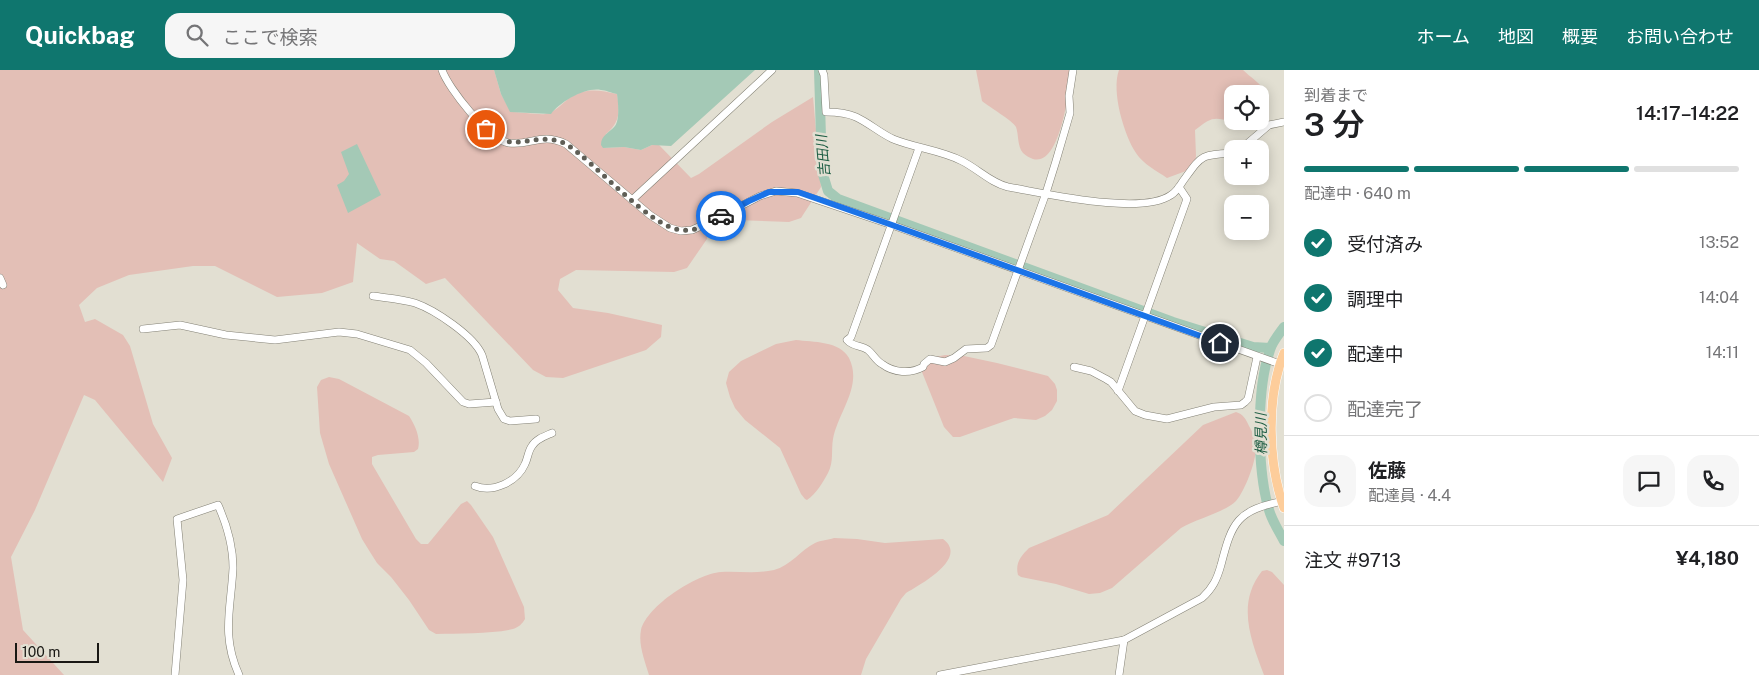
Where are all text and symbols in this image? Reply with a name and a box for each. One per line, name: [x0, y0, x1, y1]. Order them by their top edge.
search box: [165, 13, 515, 58]
text: Quickbag: [25, 21, 135, 49]
icon: search: [183, 21, 211, 49]
text: ここで検索: [223, 26, 318, 48]
text: ホーム: [1417, 26, 1470, 47]
text: 地図: [1498, 26, 1534, 47]
text: 概要: [1562, 26, 1598, 47]
text: お問い合わせ: [1626, 26, 1734, 47]
map controls: [1224, 85, 1269, 240]
button: locate: [1224, 85, 1269, 130]
text: 到着まで: [1304, 86, 1368, 105]
text: 14:17–14:22: [1636, 102, 1739, 124]
text: 3 分: [1304, 106, 1364, 143]
pin: [465, 108, 507, 150]
icon: bag: [472, 115, 500, 143]
water label: 吉田川: [813, 132, 833, 178]
button: +: [1224, 140, 1269, 185]
text: 配達中 · 640 m: [1304, 184, 1411, 203]
courier: [696, 191, 746, 241]
button: −: [1224, 195, 1269, 240]
icon: car: [707, 202, 735, 230]
icon: check: [1304, 229, 1332, 257]
text: 受付済み: [1347, 233, 1423, 255]
text: 13:52: [1699, 233, 1739, 252]
icon: check: [1304, 284, 1332, 312]
text: 調理中: [1347, 288, 1404, 310]
text: 14:04: [1699, 288, 1739, 307]
pin: [1199, 322, 1241, 364]
icon: home: [1206, 329, 1234, 357]
icon: check: [1304, 339, 1332, 367]
text: 配達中: [1347, 343, 1404, 365]
text: 14:11: [1706, 343, 1739, 362]
text: 配達完了: [1347, 398, 1423, 420]
water label: 樽見川: [1253, 411, 1269, 455]
button: person: [1304, 455, 1356, 507]
button: chat: [1623, 455, 1675, 507]
button: phone: [1687, 455, 1739, 507]
text: 佐藤: [1368, 459, 1406, 481]
text: 配達員 · 4.4: [1368, 486, 1451, 505]
text: ¥4,180: [1676, 547, 1739, 569]
text: 注文 #9713: [1304, 549, 1401, 571]
scale bar: [15, 640, 99, 663]
text: 100 m: [22, 644, 60, 660]

